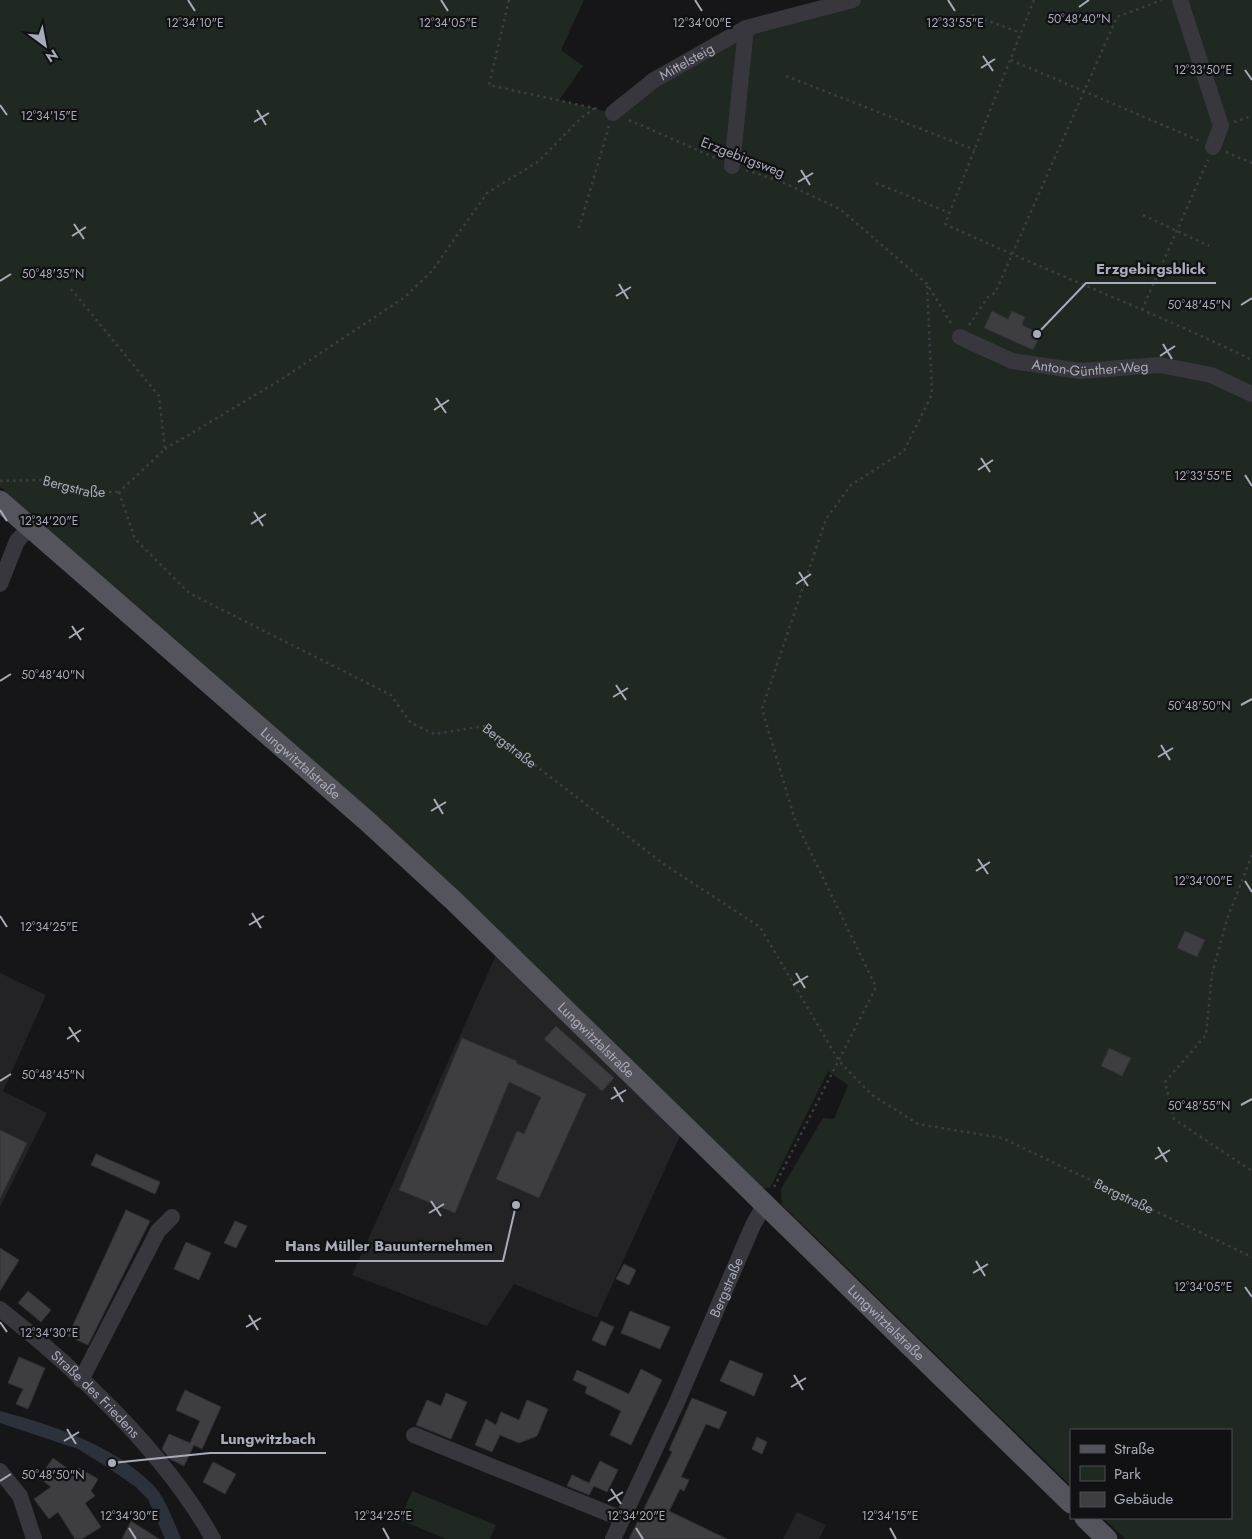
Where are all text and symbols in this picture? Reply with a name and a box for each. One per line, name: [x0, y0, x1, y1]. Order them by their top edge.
text: 50°48'40"N: [1047, 10, 1111, 28]
text: 12°34'10"E: [166, 14, 224, 32]
text: 12°34'05"E: [419, 14, 477, 32]
text: 12°34'00"E: [672, 14, 732, 32]
text: 12°33'55"E: [926, 14, 984, 32]
north arrow: [20, 20, 70, 70]
street label: Mittelsteig: [655, 38, 718, 85]
text: N: [42, 45, 62, 67]
text: 12°33'50"E: [1174, 61, 1232, 79]
text: 12°34'15"E: [21, 107, 77, 125]
street label: Erzgebirgsweg: [698, 132, 788, 182]
callout: Erzgebirgsblick: [1086, 253, 1216, 283]
text: Erzgebirgsblick: [1096, 258, 1206, 280]
text: 50°48'35"N: [22, 265, 84, 283]
text: 50°48'45"N: [1168, 296, 1230, 314]
street label: Anton-Günther-Weg: [1030, 354, 1149, 381]
text: 12°33'55"E: [1174, 467, 1232, 485]
street label: Bergstraße: [41, 470, 105, 502]
text: 12°34'20"E: [20, 512, 78, 530]
text: 50°48'40"N: [21, 666, 85, 684]
text: 50°48'50"N: [1167, 697, 1231, 715]
street label: Bergstraße: [478, 718, 541, 773]
street label: Lungwitztalstraße: [256, 723, 345, 804]
text: 12°34'00"E: [1173, 872, 1233, 890]
text: 12°34'25"E: [20, 918, 78, 936]
street label: Lungwitztalstraße: [553, 998, 639, 1082]
text: 50°48'45"N: [22, 1066, 84, 1084]
text: 50°48'55"N: [1168, 1097, 1230, 1115]
street label: Bergstraße: [1091, 1173, 1157, 1219]
callout: Hans Müller Bauunternehmen: [275, 1231, 503, 1261]
text: Hans Müller Bauunternehmen: [285, 1235, 493, 1257]
street label: Bergstraße: [705, 1254, 748, 1320]
text: 12°34'05"E: [1174, 1278, 1232, 1296]
street label: Lungwitztalstraße: [843, 1280, 929, 1365]
text: 12°34'30"E: [20, 1324, 78, 1342]
street label: Straße des Friedens: [47, 1346, 145, 1443]
callout: Lungwitzbach: [210, 1423, 326, 1453]
text: Lungwitzbach: [220, 1428, 316, 1450]
legend: [1070, 1429, 1232, 1519]
text: Straße: [1114, 1438, 1155, 1460]
text: Park: [1114, 1463, 1141, 1485]
text: 50°48'50"N: [21, 1466, 85, 1484]
text: Gebäude: [1114, 1488, 1174, 1510]
text: 12°34'30"E: [100, 1507, 158, 1525]
text: 12°34'25"E: [354, 1507, 412, 1525]
text: 12°34'20"E: [607, 1507, 665, 1525]
text: 12°34'15"E: [862, 1507, 918, 1525]

